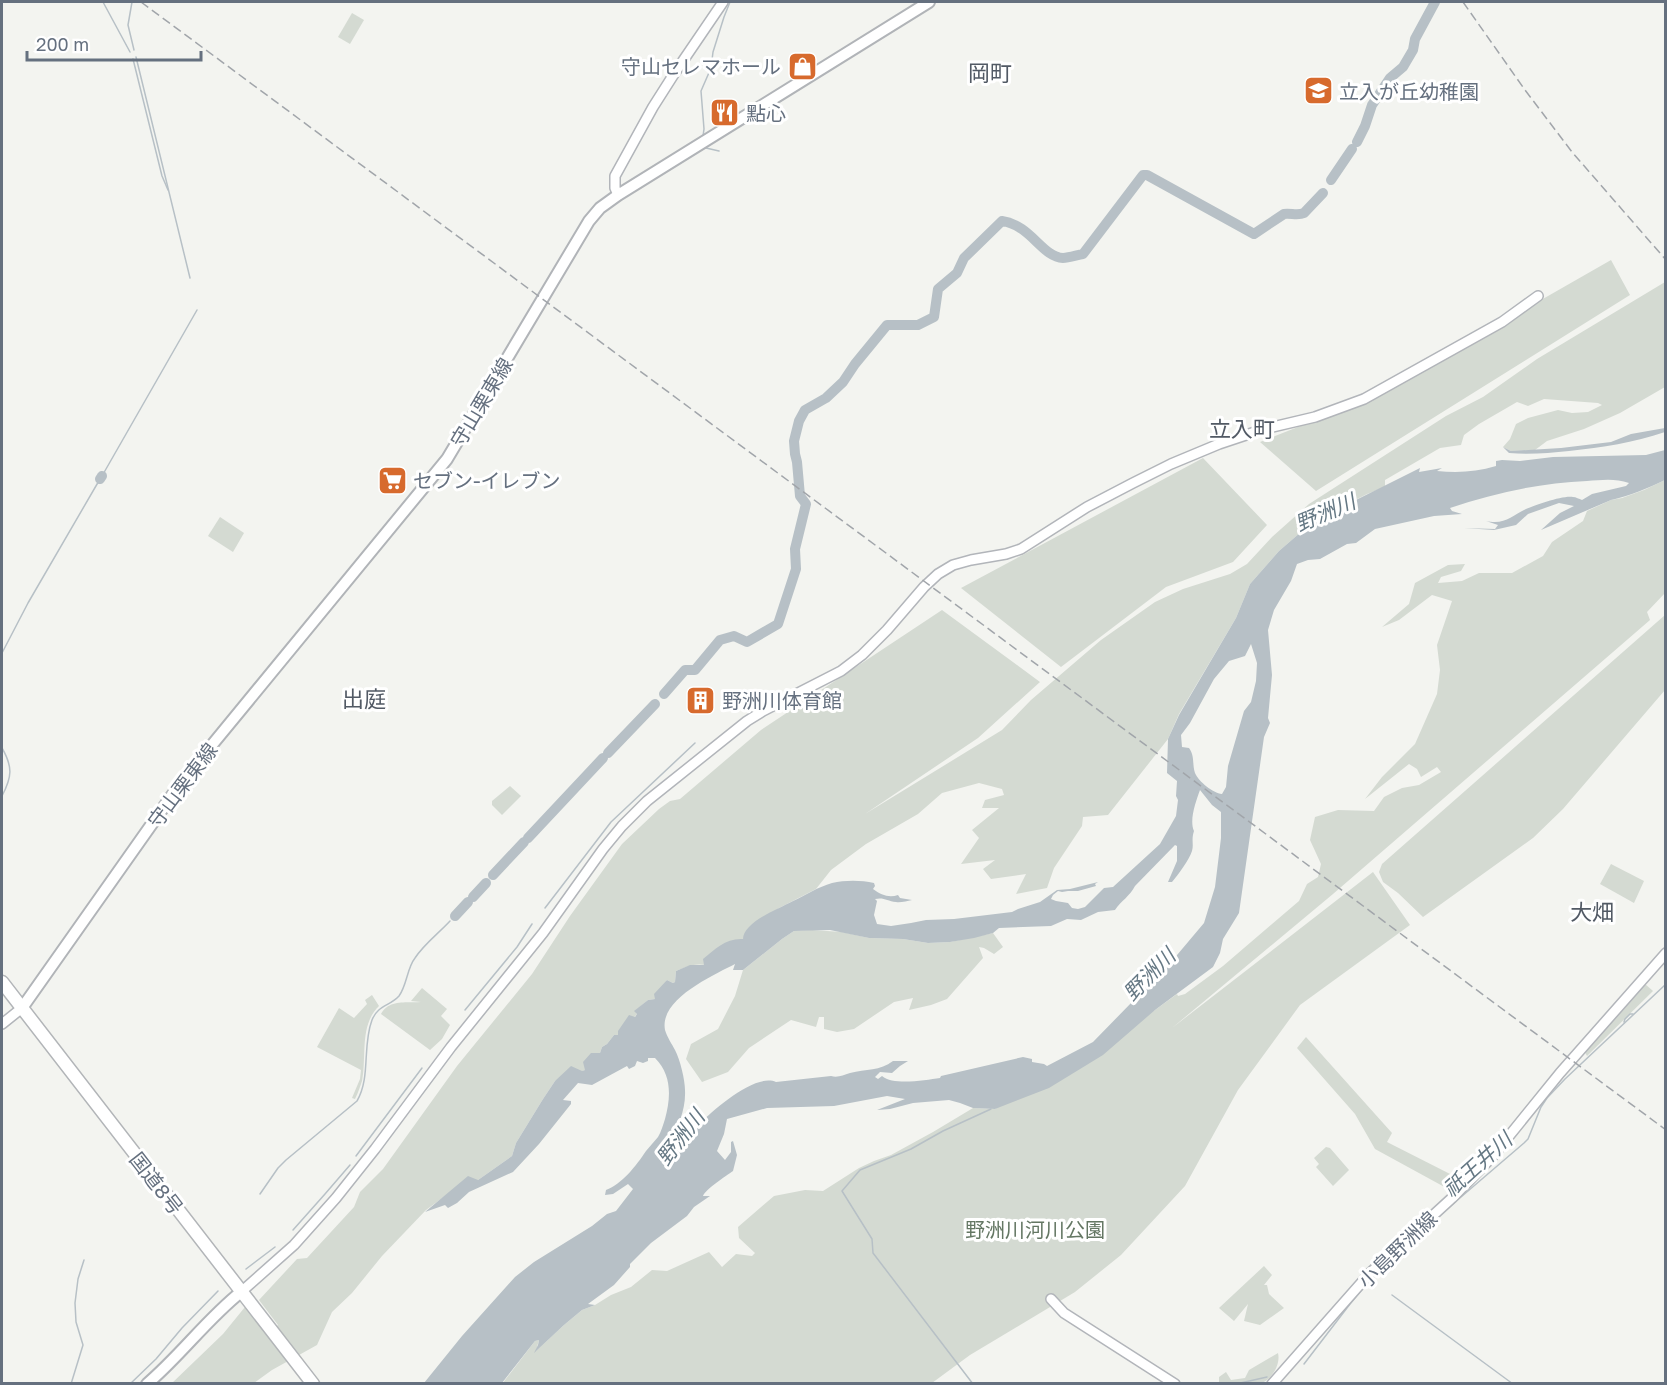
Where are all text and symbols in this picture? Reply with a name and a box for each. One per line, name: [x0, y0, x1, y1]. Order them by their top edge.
scale bar: [27, 24, 201, 62]
text: 200 m: [36, 33, 89, 55]
shop icon: 守山セレマホール: [786, 50, 818, 82]
place label: 守山セレマホール: [621, 54, 781, 78]
district label: 岡町: [968, 59, 1012, 86]
school or university icon: 立入が丘幼稚園: [1302, 75, 1334, 107]
place label: 立入が丘幼稚園: [1339, 79, 1479, 103]
restaurant icon: 點心: [709, 97, 741, 129]
place label: 點心: [746, 101, 786, 125]
street label: 守山栗東線: [445, 353, 517, 451]
district label: 立入町: [1209, 415, 1275, 442]
supermarket icon: セブン-イレブン: [376, 464, 408, 496]
place label: セブン-イレブン: [413, 468, 561, 492]
water label: 野洲川: [1291, 487, 1361, 536]
building icon: 野洲川体育館: [685, 684, 717, 716]
district label: 出庭: [342, 685, 386, 712]
place label: 野洲川体育館: [722, 688, 842, 712]
street label: 守山栗東線: [142, 738, 222, 832]
district label: 大畑: [1570, 898, 1614, 925]
water label: 野洲川: [1118, 941, 1182, 1005]
water label: 野洲川: [650, 1103, 711, 1170]
water label: 祇王井川: [1437, 1125, 1518, 1202]
street label: 国道8号: [125, 1147, 189, 1219]
street label: 小島野洲線: [1353, 1206, 1441, 1292]
park label: 野洲川河川公園: [965, 1217, 1105, 1241]

